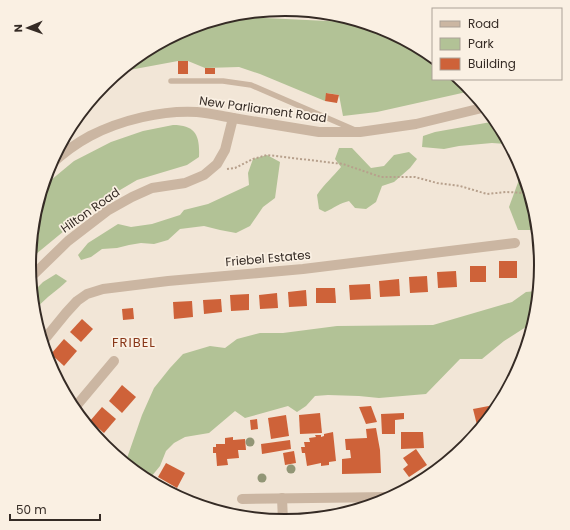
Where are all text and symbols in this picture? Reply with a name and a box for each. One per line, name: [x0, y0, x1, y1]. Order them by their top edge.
north arrow: [8, 8, 48, 48]
legend: [432, 8, 562, 80]
text: Road: [468, 15, 499, 32]
text: N: [10, 24, 26, 33]
text: Park: [468, 35, 495, 52]
text: Building: [468, 55, 516, 72]
street label: New Parliament Road: [198, 92, 328, 126]
street label: Hilton Road: [57, 183, 123, 237]
street label: Friebel Estates: [225, 246, 311, 270]
district label: FRIBEL: [112, 333, 156, 352]
scale bar: [10, 496, 100, 522]
text: 50 m: [16, 501, 47, 518]

